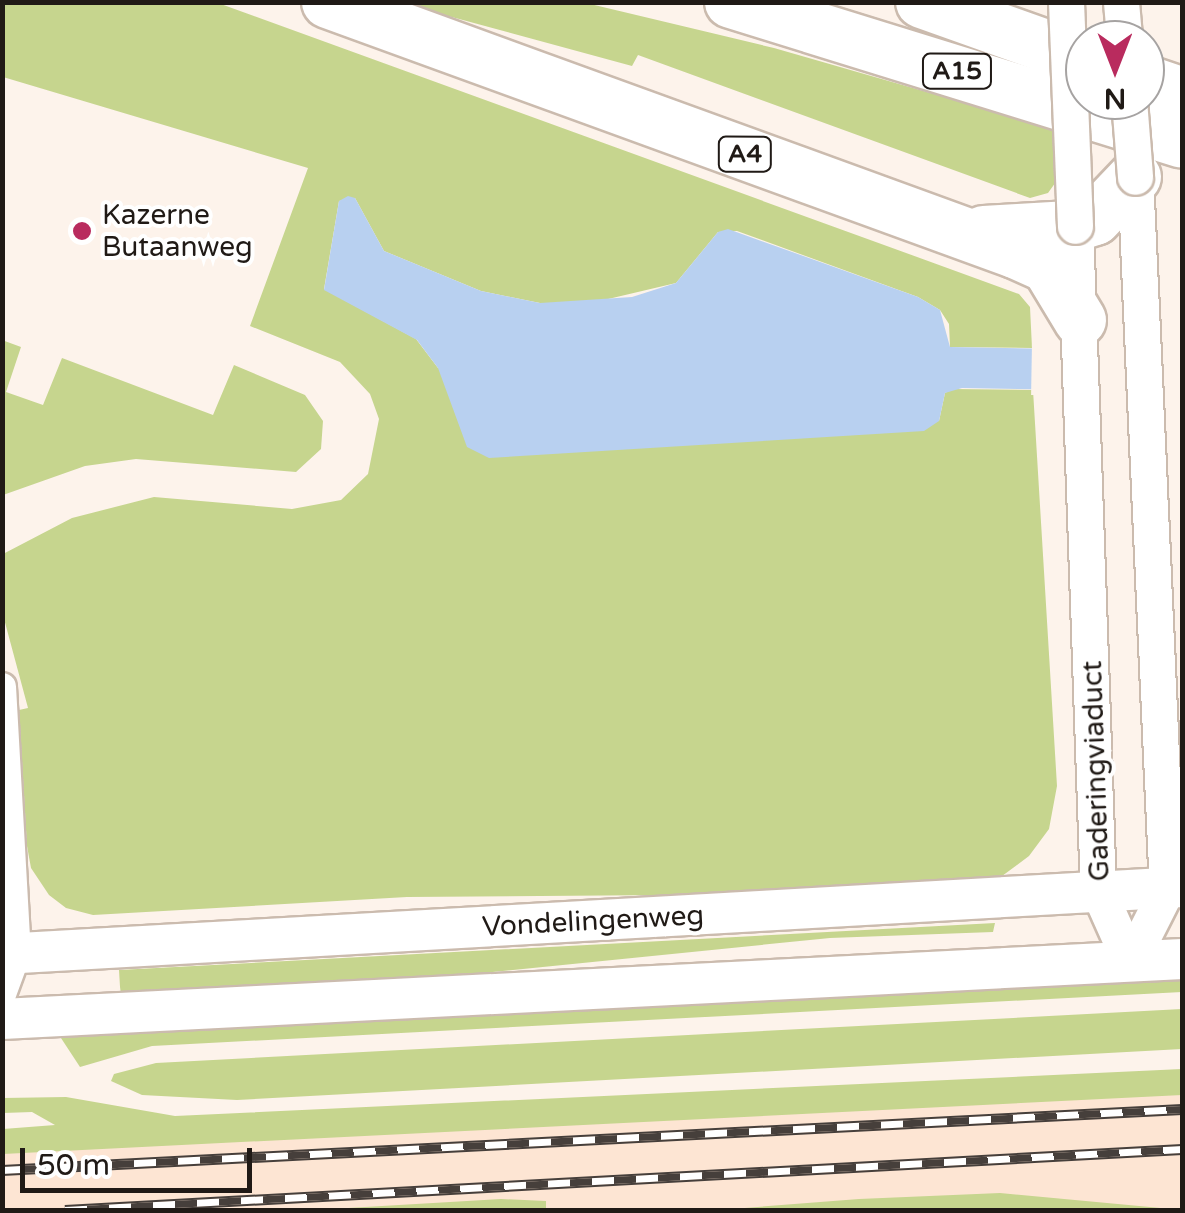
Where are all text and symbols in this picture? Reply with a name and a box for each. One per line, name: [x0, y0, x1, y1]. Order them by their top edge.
north arrow: [1065, 20, 1165, 120]
road number: A15: [920, 51, 994, 91]
text: N: [1104, 81, 1126, 115]
road number: A4: [718, 134, 772, 174]
place label: Kazerne Butaanweg: [102, 198, 253, 264]
marker: Kazerne Butaanweg: [71, 220, 93, 242]
street label: Gaderingviaduct: [1075, 660, 1117, 882]
street label: Vondelingenweg: [481, 898, 705, 944]
scale bar: [25, 1128, 258, 1190]
text: 50 m: [37, 1147, 110, 1184]

